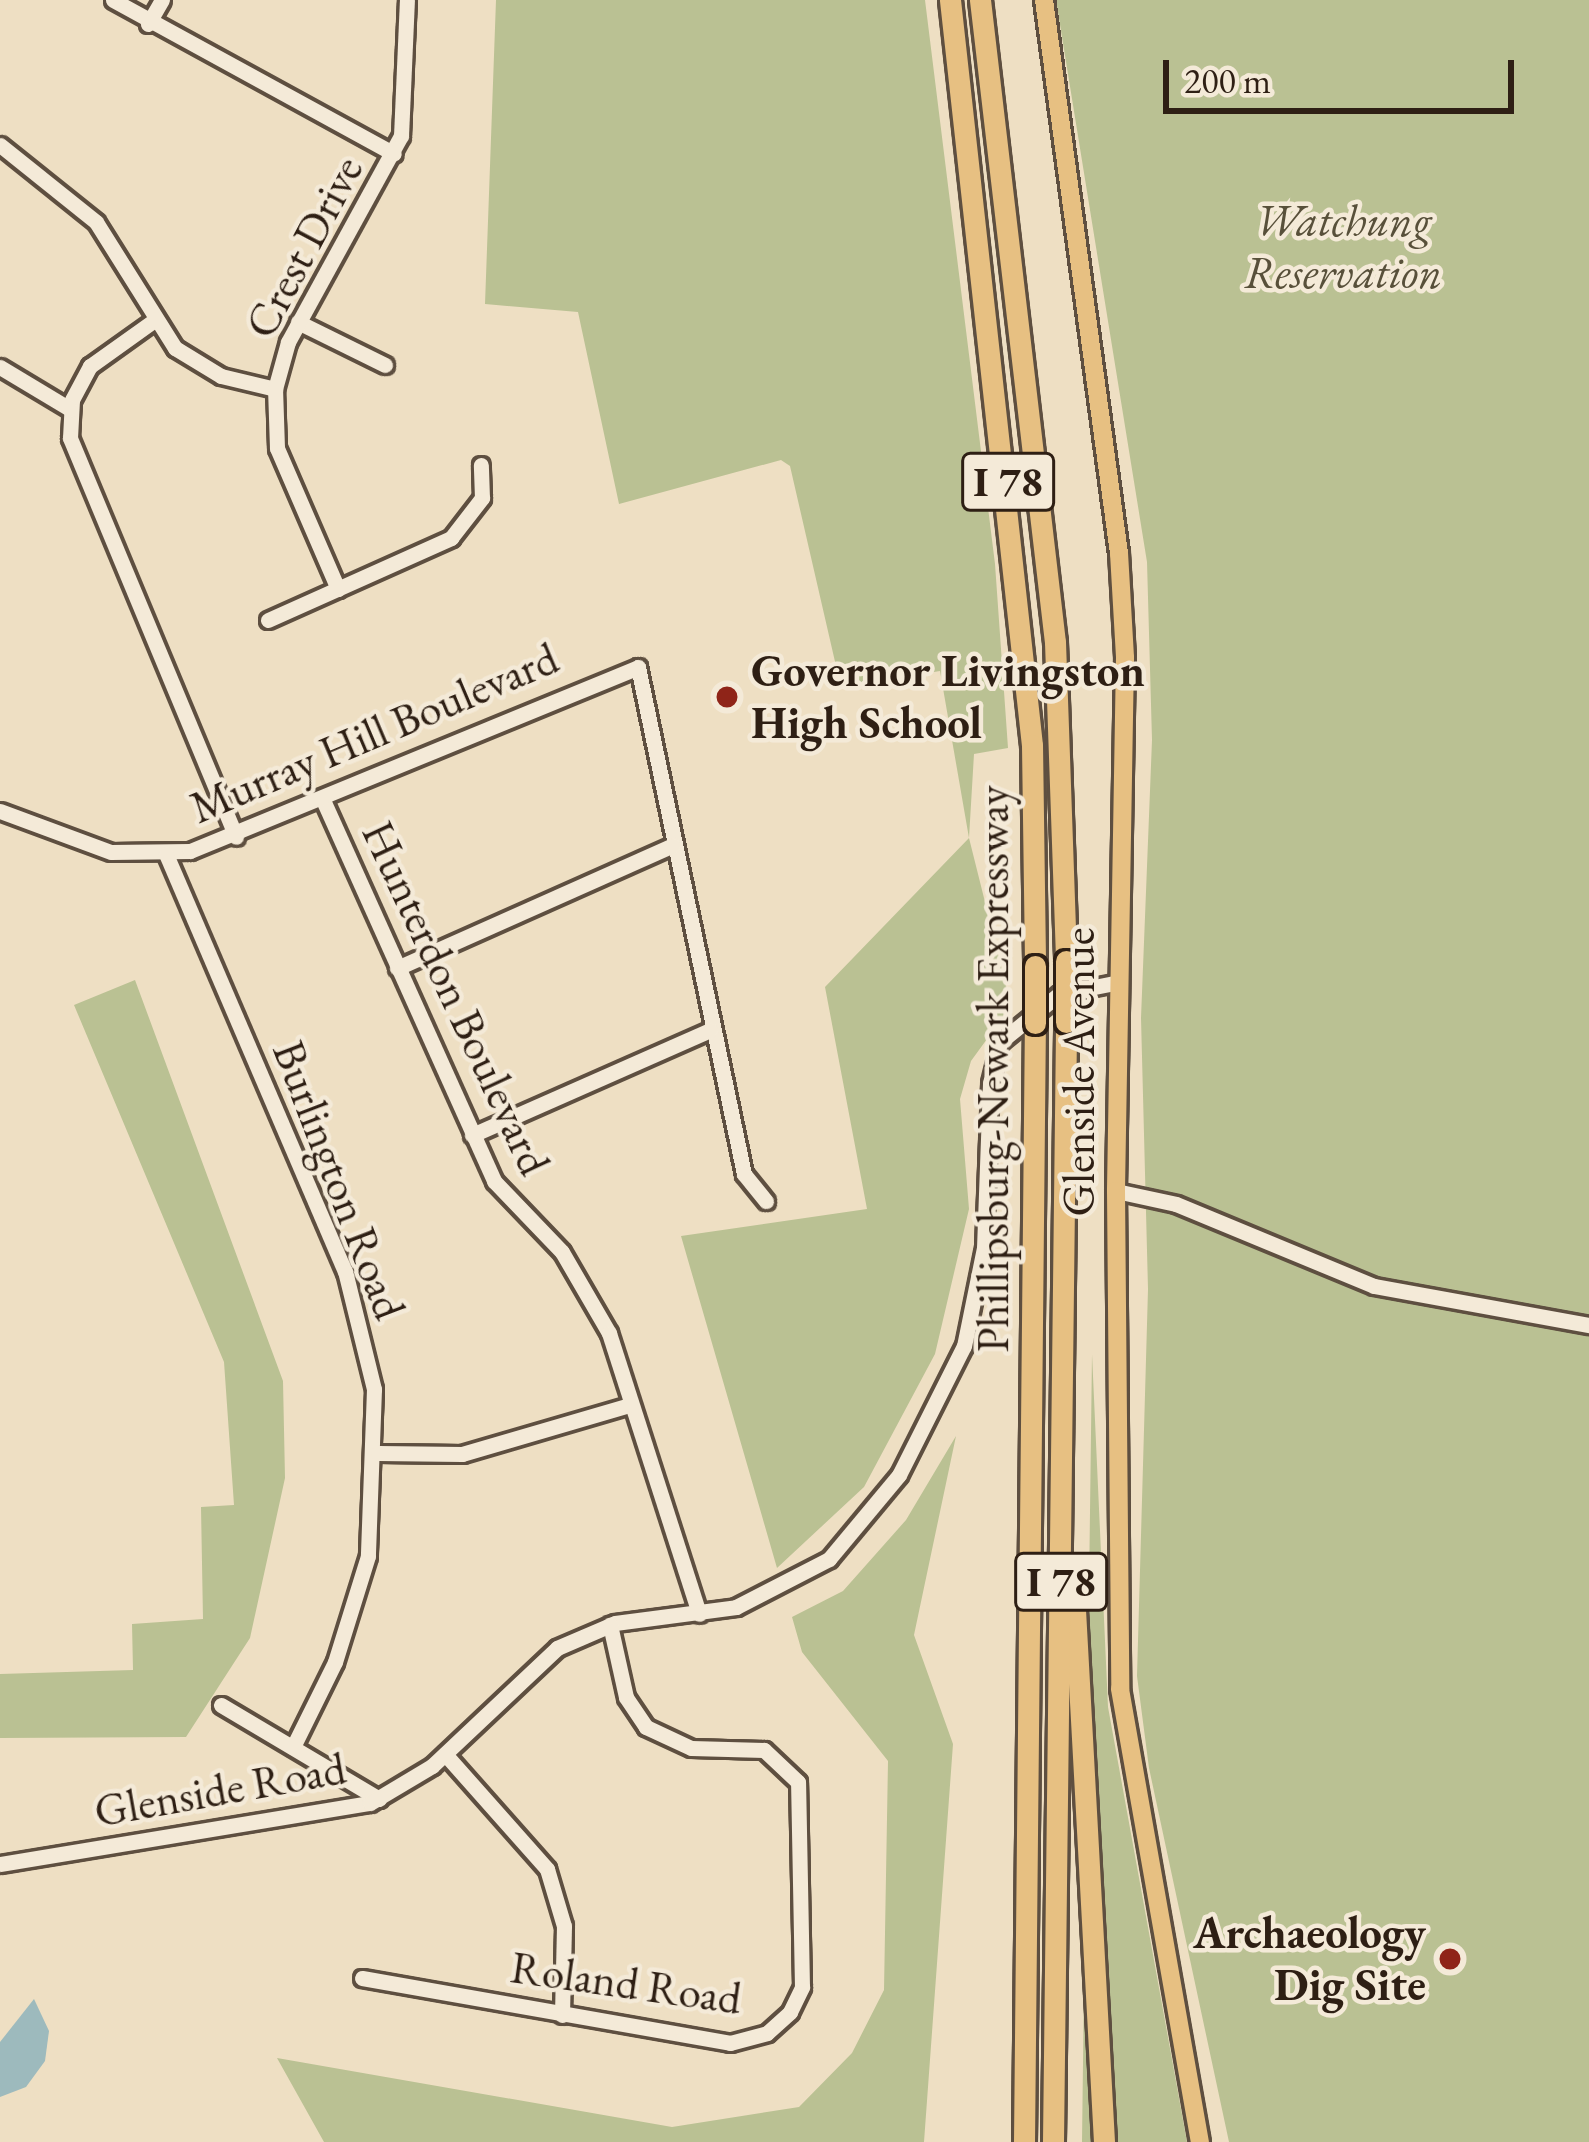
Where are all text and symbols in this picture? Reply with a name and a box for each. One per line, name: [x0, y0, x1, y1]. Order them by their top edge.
scale bar: [1169, 36, 1520, 110]
text: 200 m: [1184, 57, 1271, 104]
street label: Crest Drive: [234, 147, 374, 347]
park label: Watchung Reservation: [1244, 194, 1442, 300]
road number: I 78: [960, 446, 1056, 518]
street label: Murray Hill Boulevard: [182, 631, 566, 835]
place label: Governor Livingston High School: [751, 644, 1145, 750]
marker: Governor Livingston High School: [714, 684, 740, 710]
street label: Phillipsburg-Newark Expressway: [966, 786, 1020, 1352]
street label: Hunterdon Boulevard: [350, 813, 562, 1183]
street label: Glenside Avenue: [1052, 928, 1106, 1216]
street label: Burlington Road: [261, 1033, 417, 1327]
road number: I 78: [1013, 1546, 1109, 1618]
street label: Glenside Road: [90, 1741, 350, 1839]
place label: Archaeology Dig Site: [1193, 1906, 1426, 2012]
street label: Roland Road: [507, 1940, 745, 2026]
marker: Archaeology Dig Site: [1437, 1946, 1463, 1972]

